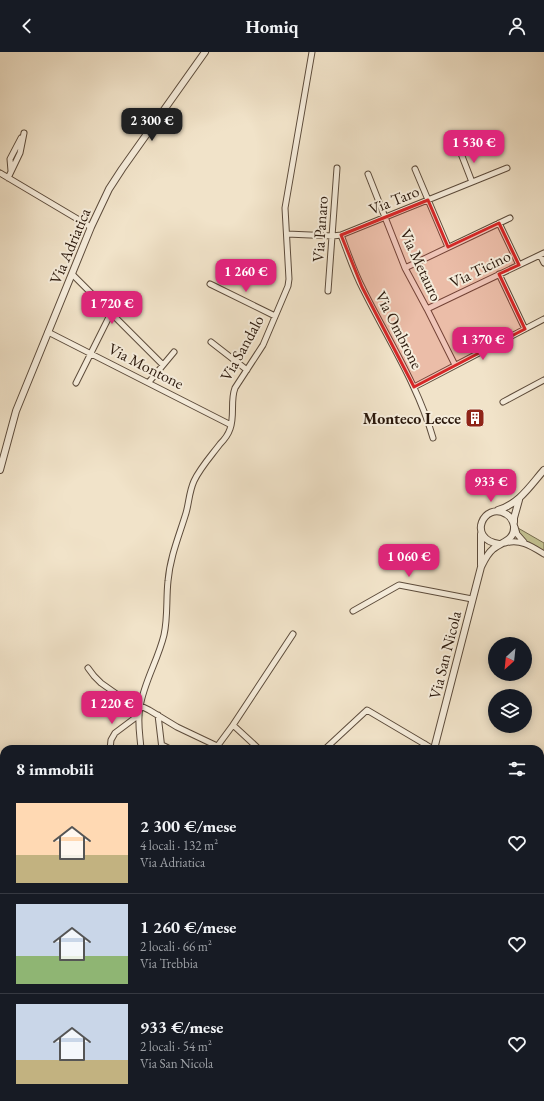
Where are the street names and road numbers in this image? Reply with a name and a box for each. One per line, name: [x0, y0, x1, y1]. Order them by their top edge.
street label: Via Taro: [366, 180, 422, 220]
street label: Via Panaro: [307, 195, 333, 263]
street label: Via Adriatica: [45, 204, 96, 287]
street label: Via Metauro: [395, 225, 447, 305]
street label: Via Ticino: [446, 245, 514, 293]
street label: Via Ombrone: [370, 287, 428, 373]
street label: Via Sandalo: [215, 311, 269, 385]
street label: Via Montone: [105, 338, 187, 394]
street label: Via San Nicola: [424, 608, 466, 701]

